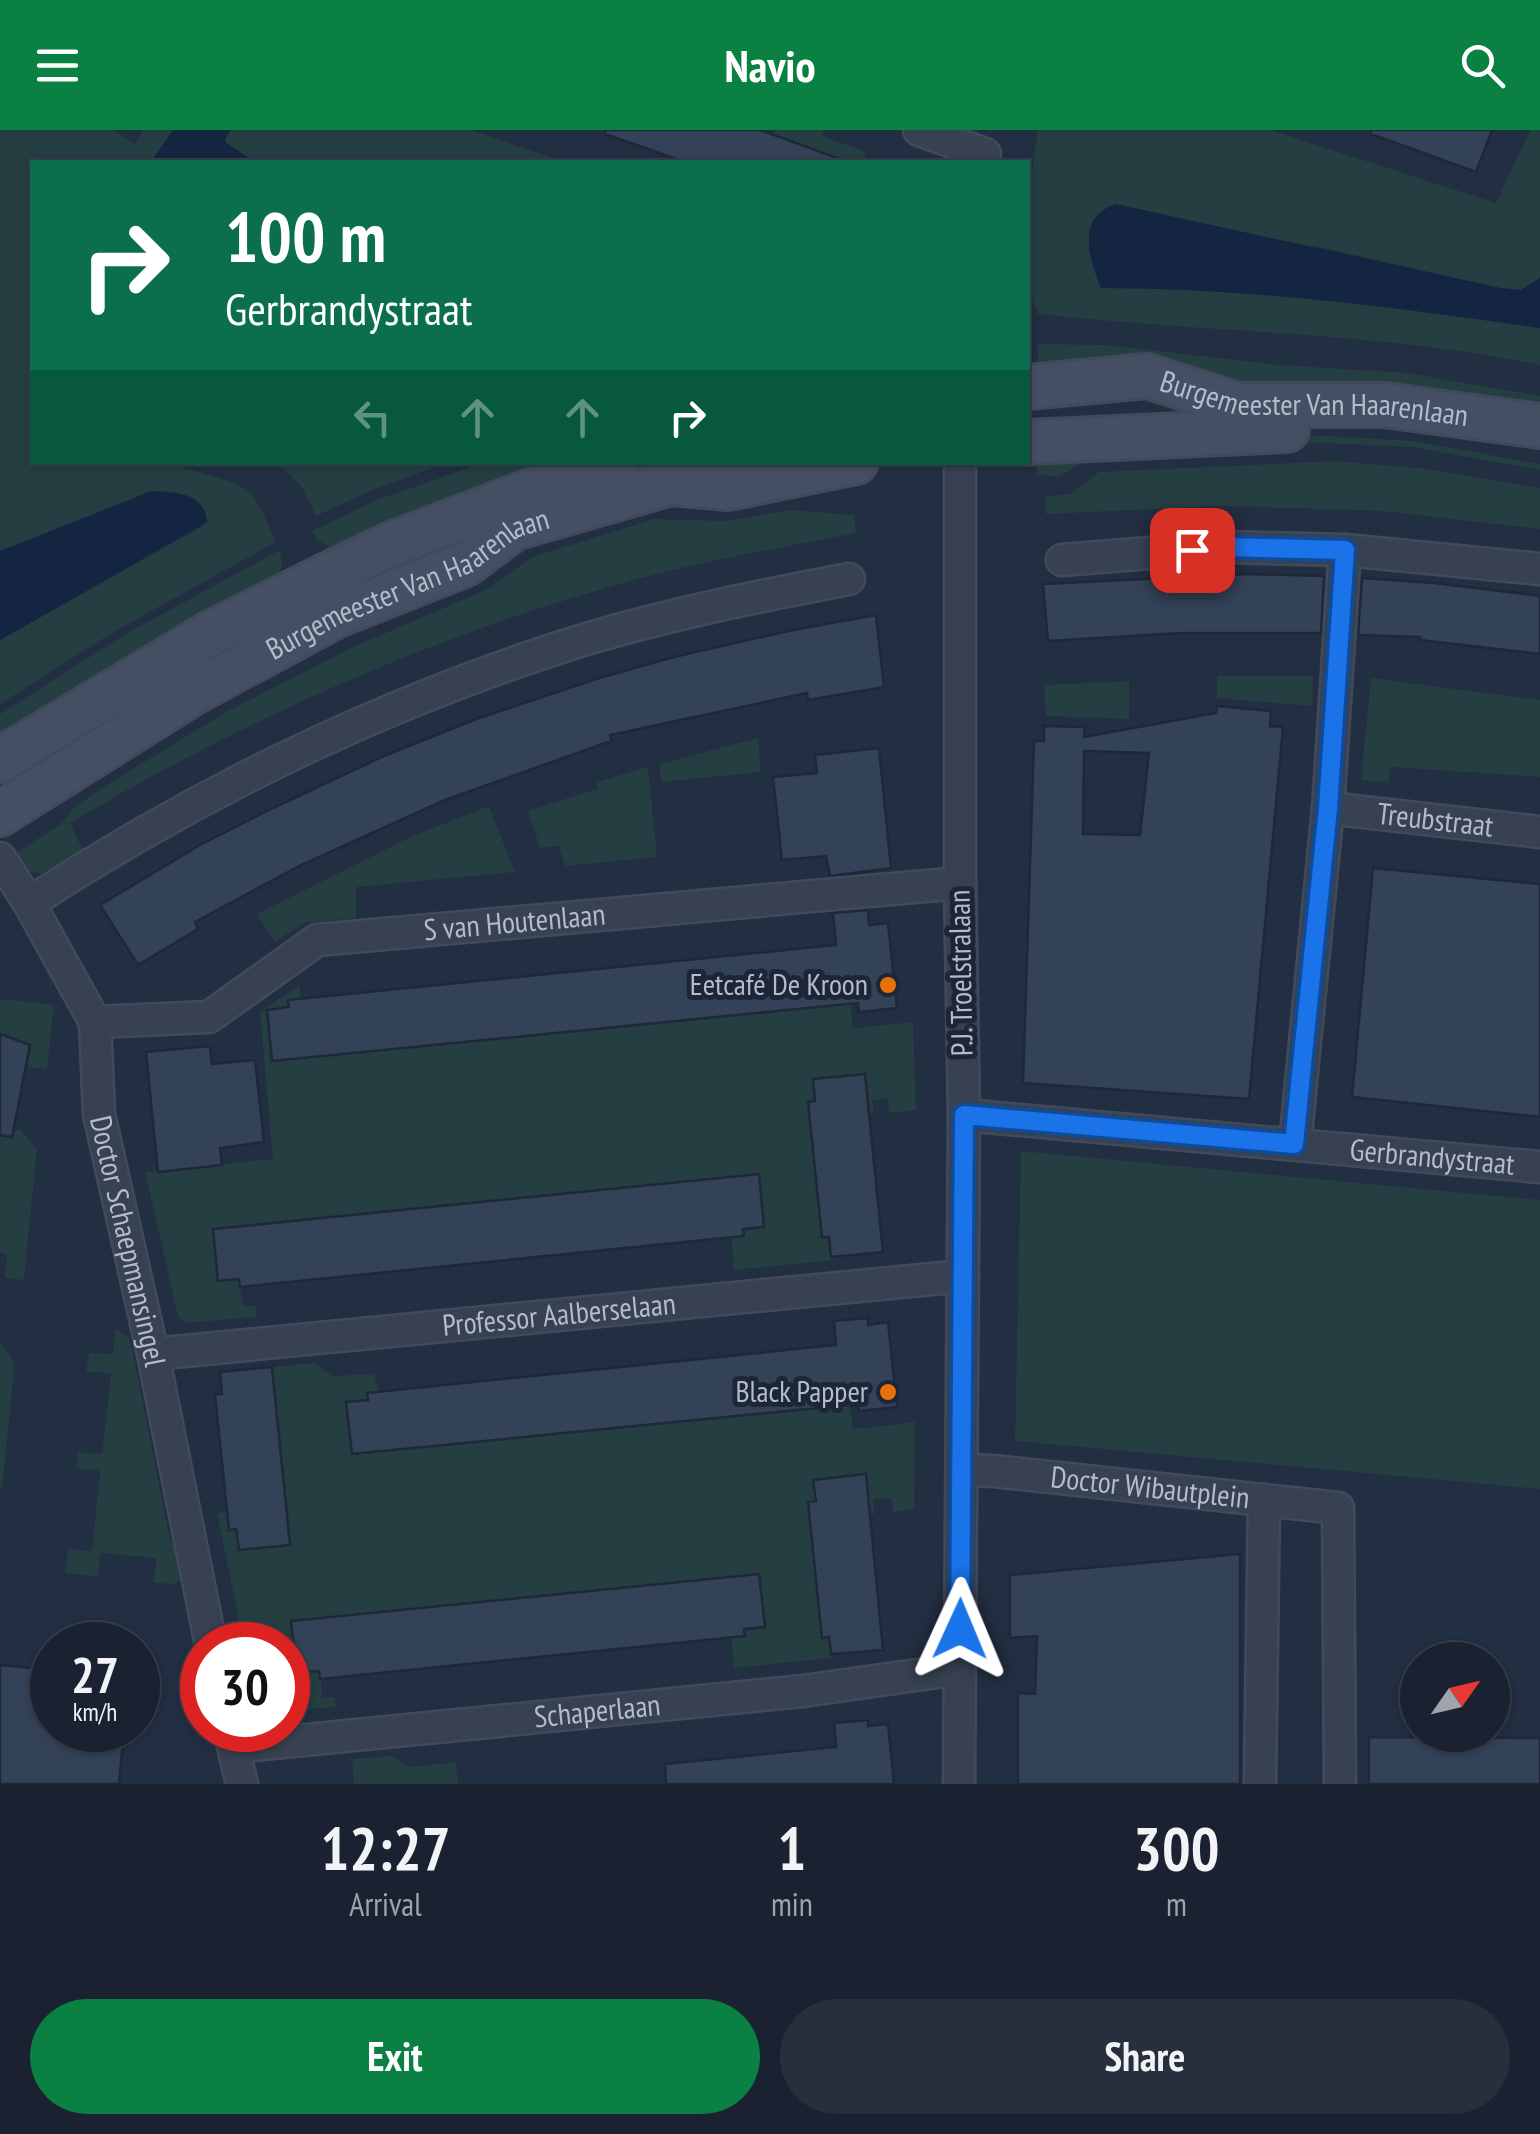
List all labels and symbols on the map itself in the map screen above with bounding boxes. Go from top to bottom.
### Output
street label: Burgemeester Van Haarenlaan [1156,360,1471,434]
street label: Burgemeester Van Haarenlaan [259,498,553,667]
pin [1150,508,1235,593]
street label: Treubstraat [1375,793,1496,845]
street label: P.J. Troelstralaan [939,889,980,1057]
street label: S van Houtenlaan [422,894,607,948]
place label: Eetcafé De Kroon [690,964,868,1003]
marker: Eetcafé De Kroon [877,974,899,996]
street label: Doctor Schaepmansingel [82,1112,176,1370]
street label: Gerbrandystraat [1348,1129,1517,1183]
street label: Professor Aalberselaan [441,1283,677,1344]
place label: Black Papper [735,1371,869,1410]
marker: Black Papper [877,1381,899,1403]
street label: Doctor Wibautplein [1049,1456,1252,1516]
position arrow [908,1577,1012,1681]
speed limit sign: 30 [180,1622,310,1752]
north arrow [1400,1642,1510,1752]
street label: Schaperlaan [532,1684,662,1735]

